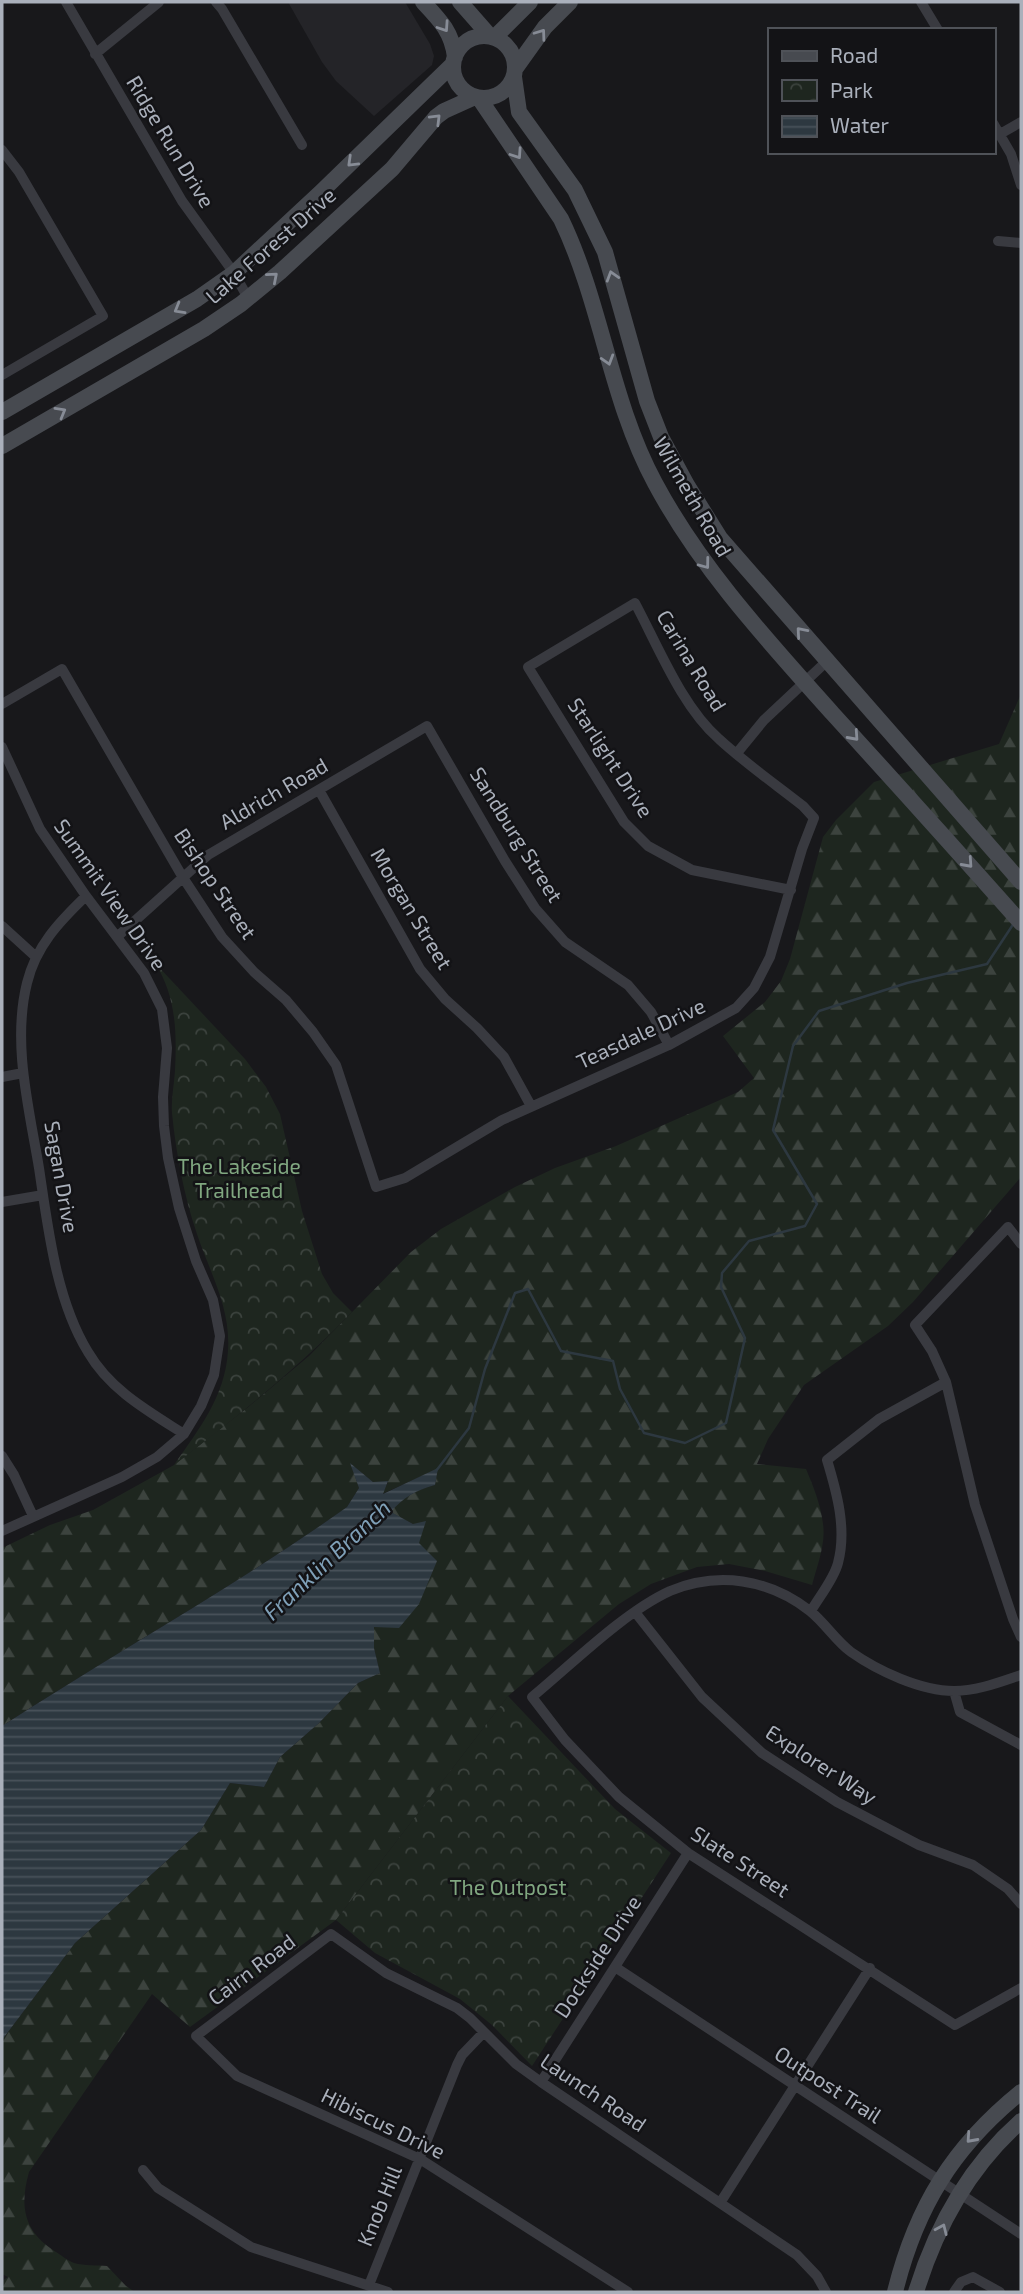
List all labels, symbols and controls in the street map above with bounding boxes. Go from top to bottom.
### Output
one-way arrow [436,19,448,32]
legend [768,28,995,154]
one-way arrow [533,29,545,42]
text: Road [830,42,878,67]
street label: Ridge Run Drive [122,71,220,212]
text: Park [830,77,873,102]
text: Water [830,112,889,137]
one-way arrow [428,114,441,127]
one-way arrow [509,146,521,159]
one-way arrow [347,154,360,167]
street label: Lake Forest Drive [200,182,340,308]
one-way arrow [606,270,621,282]
one-way arrow [265,273,278,285]
one-way arrow [174,301,187,314]
one-way arrow [599,354,614,366]
one-way arrow [53,407,66,420]
street label: Wilmeth Road [649,432,738,561]
one-way arrow [697,557,710,569]
street label: Carina Road [652,605,732,715]
one-way arrow [797,628,809,641]
street label: Starlight Drive [563,693,659,822]
one-way arrow [846,728,858,741]
street label: Aldrich Road [215,752,332,834]
street label: Sandburg Street [466,762,569,906]
street label: Summit View Drive [50,814,173,974]
street label: Bishop Street [170,823,262,943]
street label: Morgan Street [366,843,458,973]
one-way arrow [960,855,972,868]
street label: Teasdale Drive [572,992,709,1073]
street label: Sagan Drive [40,1119,85,1235]
park label: The Lakeside Trailhead [177,1153,301,1202]
water label: Franklin Branch [257,1493,396,1626]
street label: Explorer Way [762,1719,882,1809]
street label: Slate Street [687,1820,795,1902]
park label: The Outpost [449,1874,567,1899]
street label: Dockside Drive [548,1890,646,2022]
street label: Cairn Road [203,1928,300,2010]
street label: Outpost Trail [771,2040,888,2128]
street label: Launch Road [536,2047,651,2136]
street label: Hibiscus Drive [318,2082,450,2163]
one-way arrow [967,2130,979,2143]
street label: Knob Hill [351,2161,406,2249]
one-way arrow [934,2224,948,2236]

